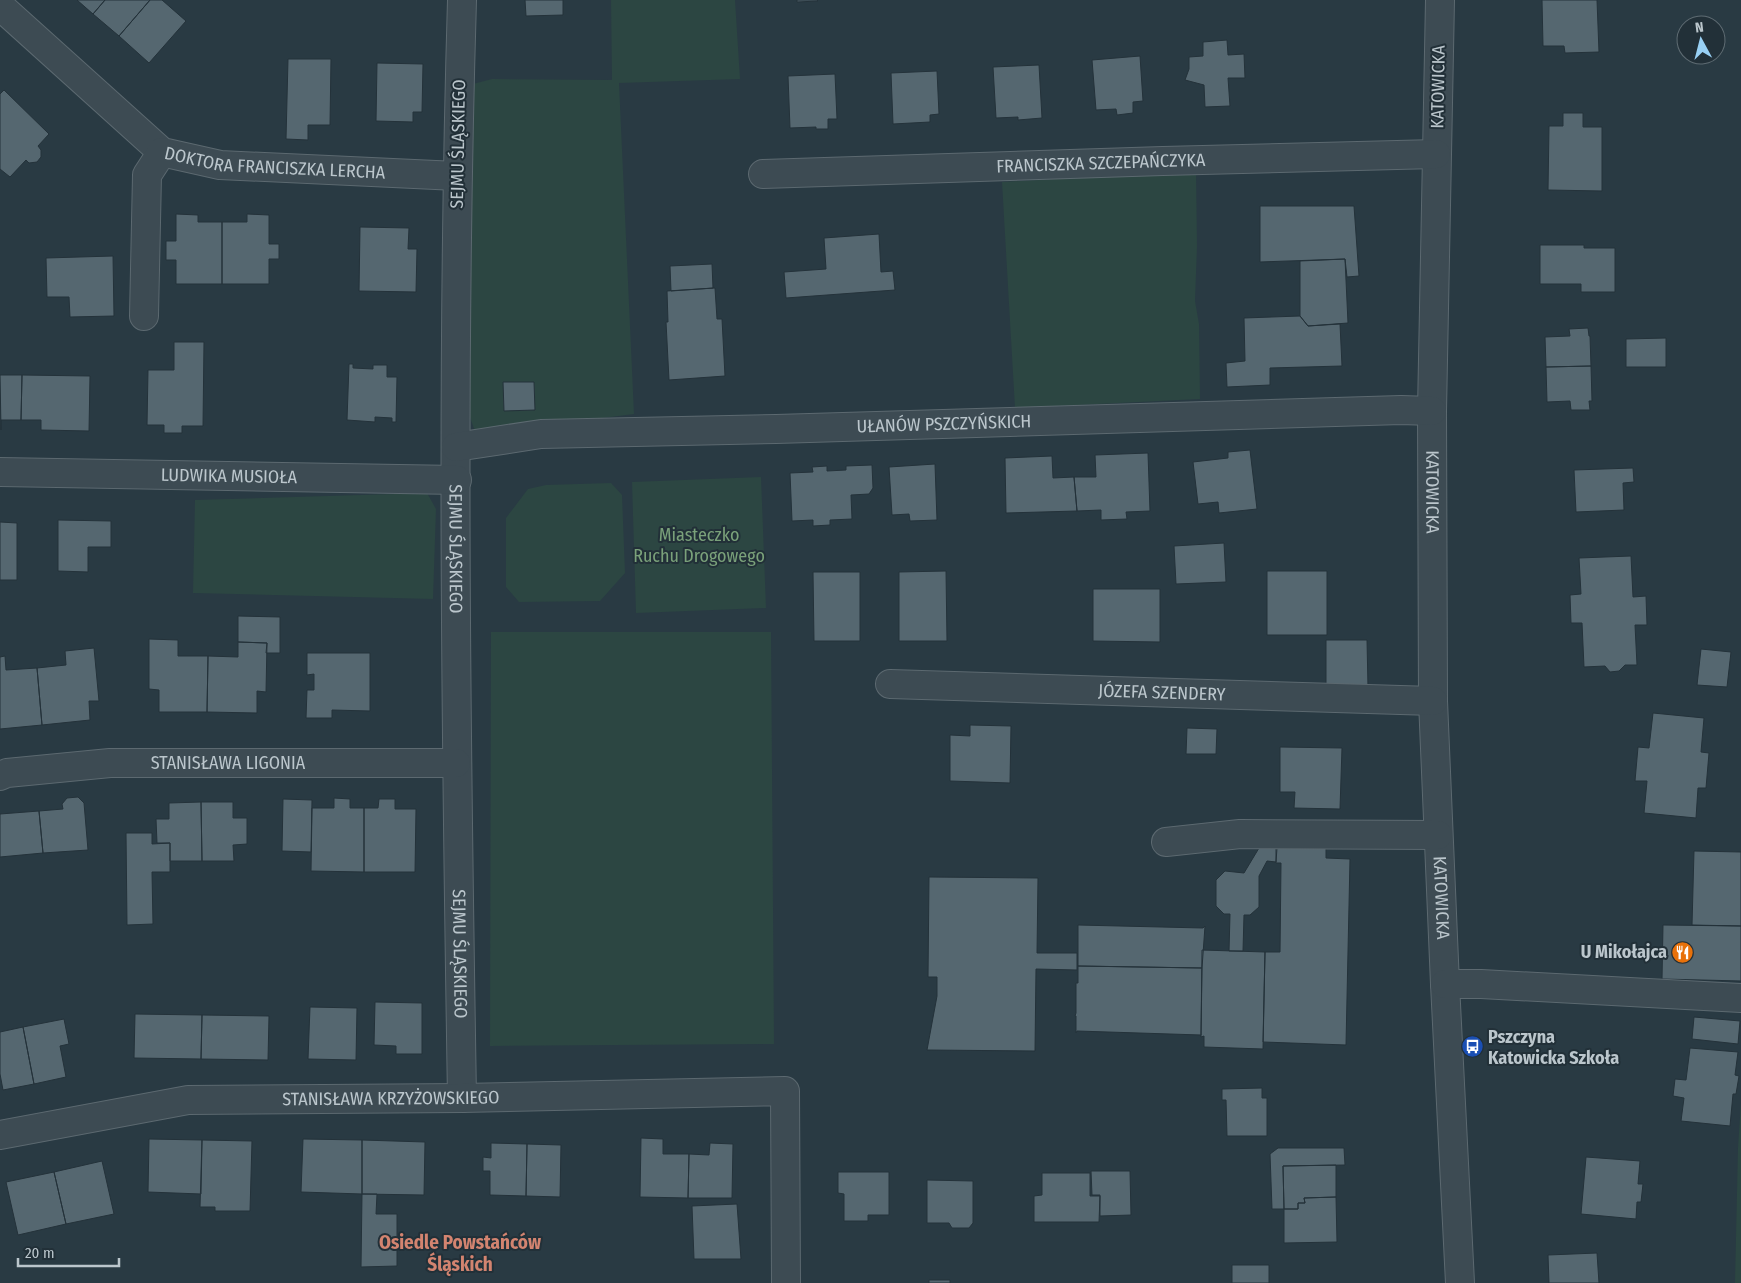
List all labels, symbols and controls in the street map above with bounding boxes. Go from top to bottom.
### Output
north arrow [1676,15,1726,65]
text: N [1694,19,1705,37]
street label: KATOWICKA [1426,45,1450,129]
street label: SEJMU ŚLĄSKIEGO [446,79,470,209]
street label: DOKTORA FRANCISZKA LERCHA [162,142,386,184]
street label: FRANCISZKA SZCZEPAŃCZYKA [996,149,1206,177]
street label: UŁANÓW PSZCZYŃSKICH [856,410,1032,438]
street label: KATOWICKA [1421,450,1443,534]
street label: LUDWIKA MUSIOŁA [161,464,298,488]
street label: SEJMU ŚLĄSKIEGO [444,484,467,614]
park label: Miasteczko Ruchu Drogowego [633,524,765,567]
street label: JÓZEFA SZENDERY [1098,680,1226,705]
street label: STANISŁAWA LIGONIA [151,752,306,774]
street label: KATOWICKA [1429,856,1454,940]
street label: SEJMU ŚLĄSKIEGO [448,889,472,1019]
restaurant icon: U Mikołajca [1671,940,1695,964]
place label: U Mikołajca [1581,941,1667,963]
place label: Pszczyna Katowicka Szkoła [1488,1026,1619,1069]
bus stop icon: Pszczyna Katowicka Szkoła [1460,1035,1484,1059]
street label: STANISŁAWA KRZYŻOWSKIEGO [282,1086,500,1110]
district label: Osiedle Powstańców Śląskich [379,1231,541,1276]
scale bar [18,1236,119,1268]
text: 20 m [25,1244,55,1262]

